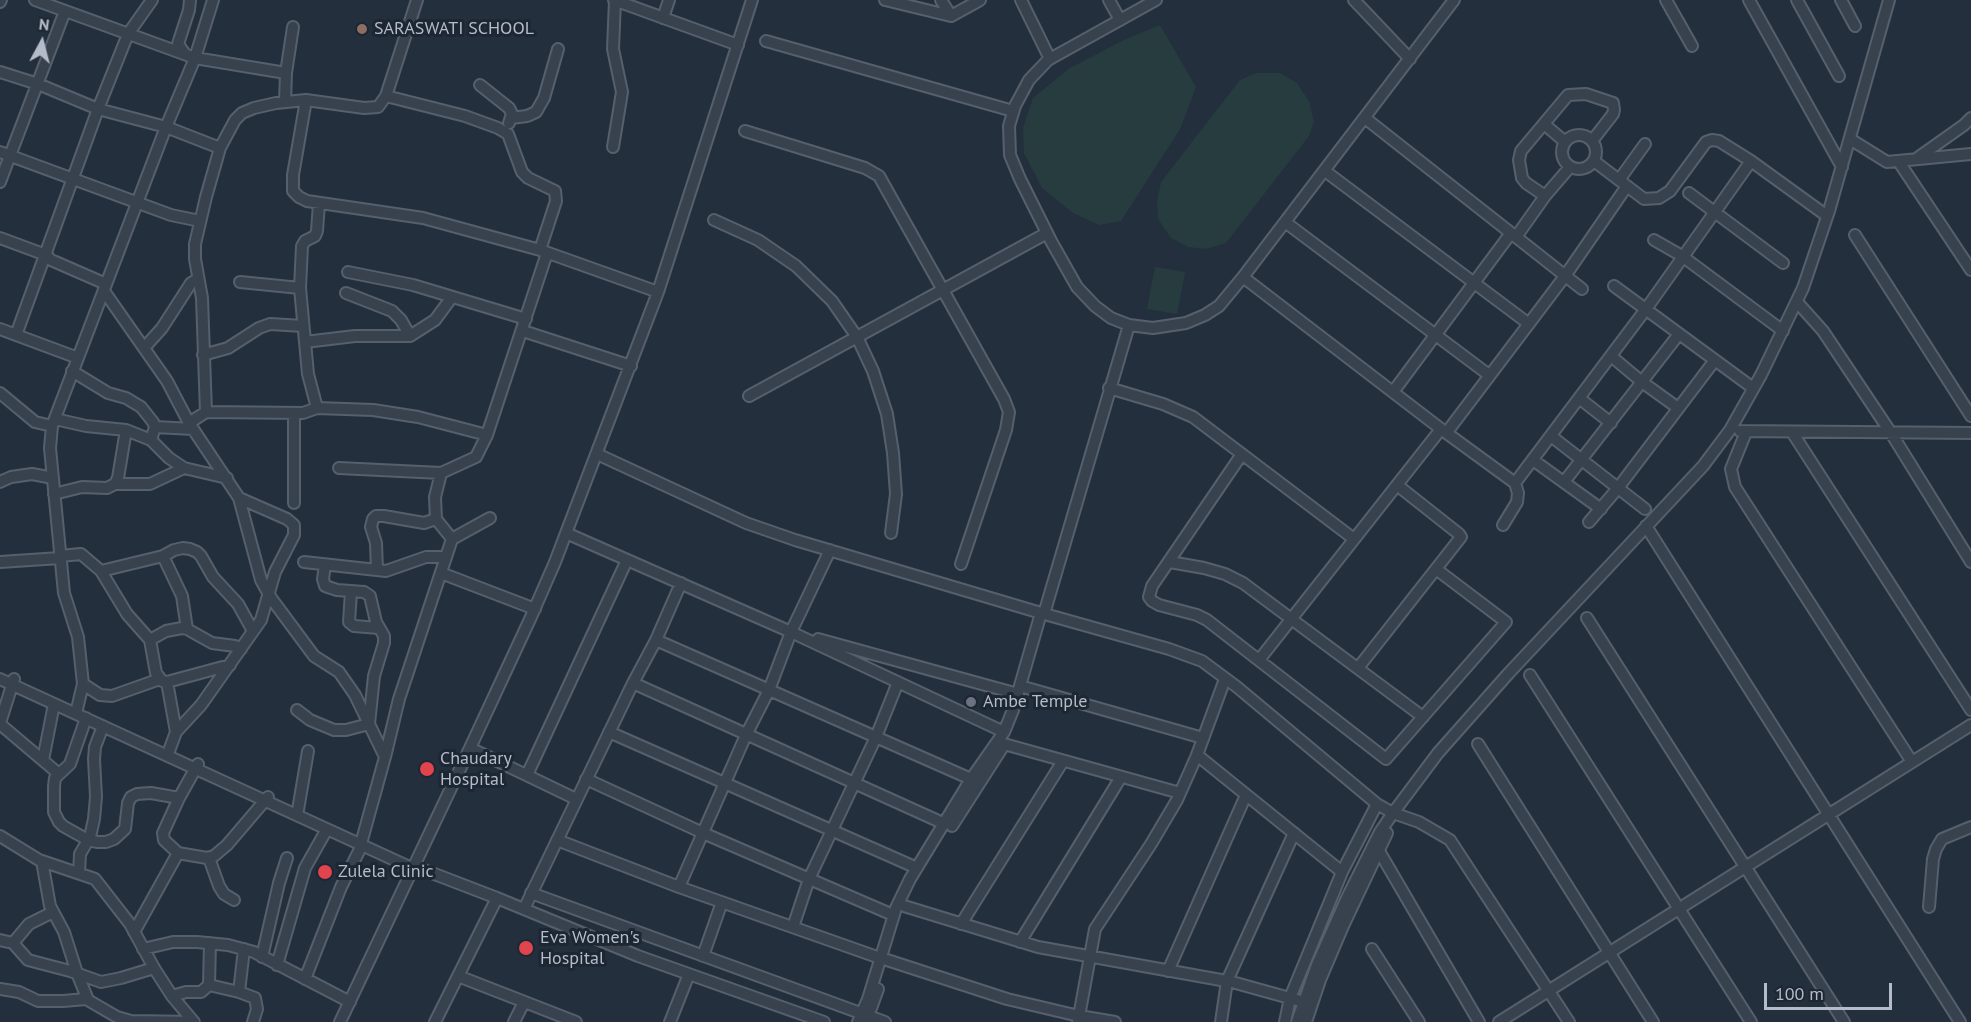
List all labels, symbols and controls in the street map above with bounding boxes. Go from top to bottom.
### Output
north arrow [12,12,72,72]
text: N [38,14,51,35]
place label: SARASWATI SCHOOL [374,18,534,40]
marker: SARASWATI SCHOOL [355,22,369,36]
place label: Ambe Temple [983,691,1087,713]
marker: Ambe Temple [964,695,978,709]
place label: Chaudary Hospital [440,748,512,790]
marker: Chaudary Hospital [418,760,436,778]
place label: Zulela Clinic [338,861,434,883]
marker: Zulela Clinic [316,863,334,881]
place label: Eva Women's Hospital [540,927,640,970]
marker: Eva Women's Hospital [517,939,535,957]
scale bar [1767,971,1894,1009]
text: 100 m [1775,982,1824,1005]

